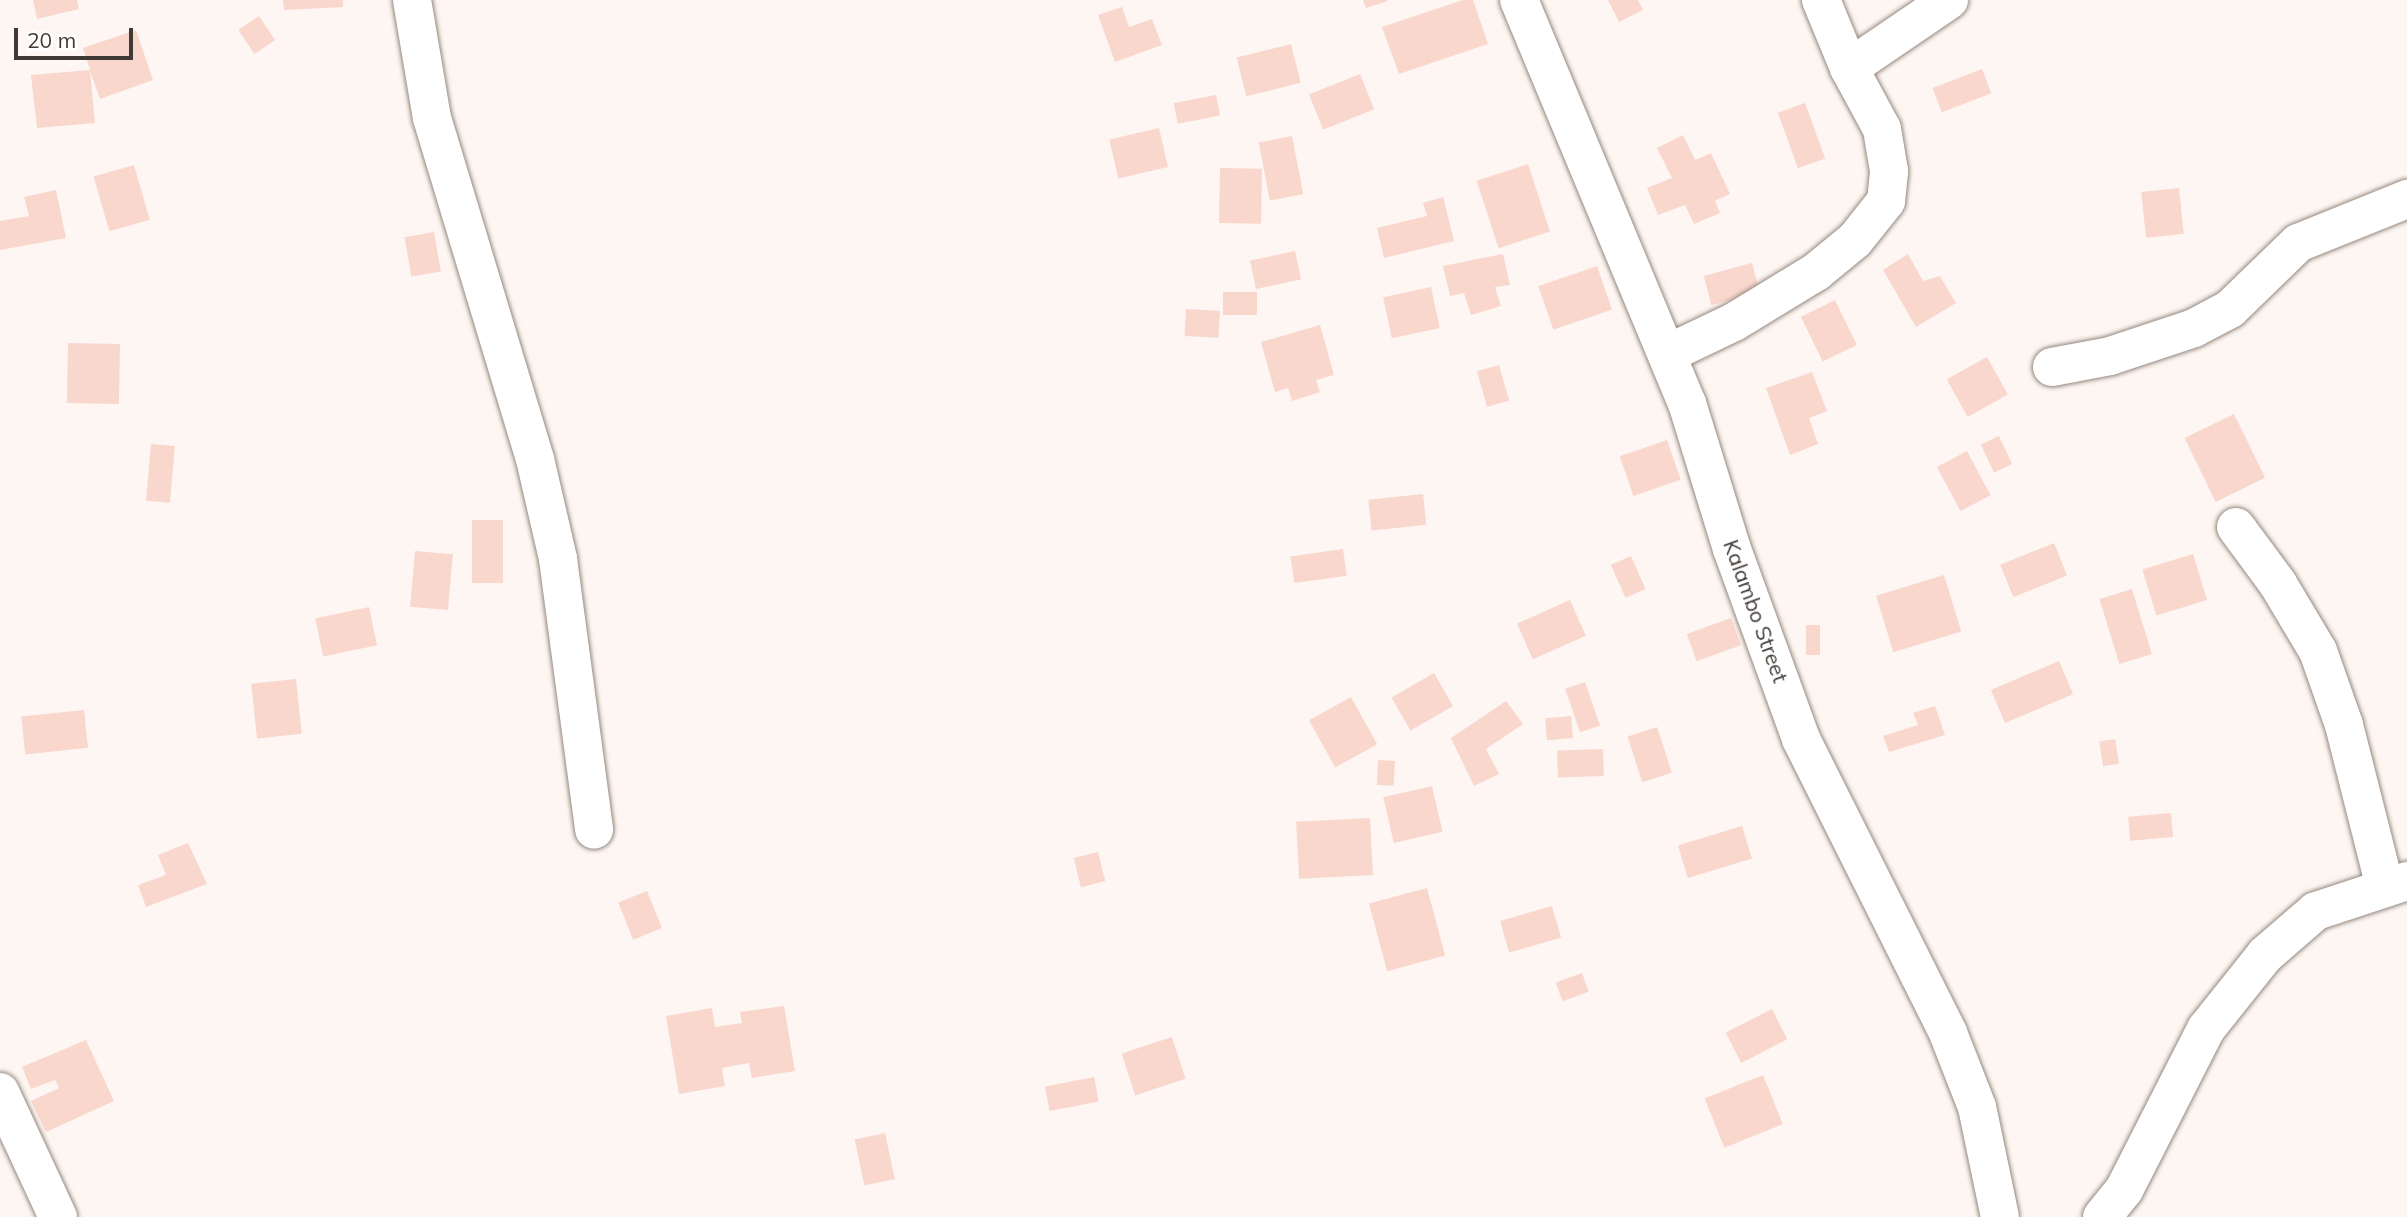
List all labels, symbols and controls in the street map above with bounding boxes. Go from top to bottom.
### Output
scale bar [18,14,136,58]
text: 20 m [27,27,76,53]
street label: Kalambo Street [1718,536,1794,686]

